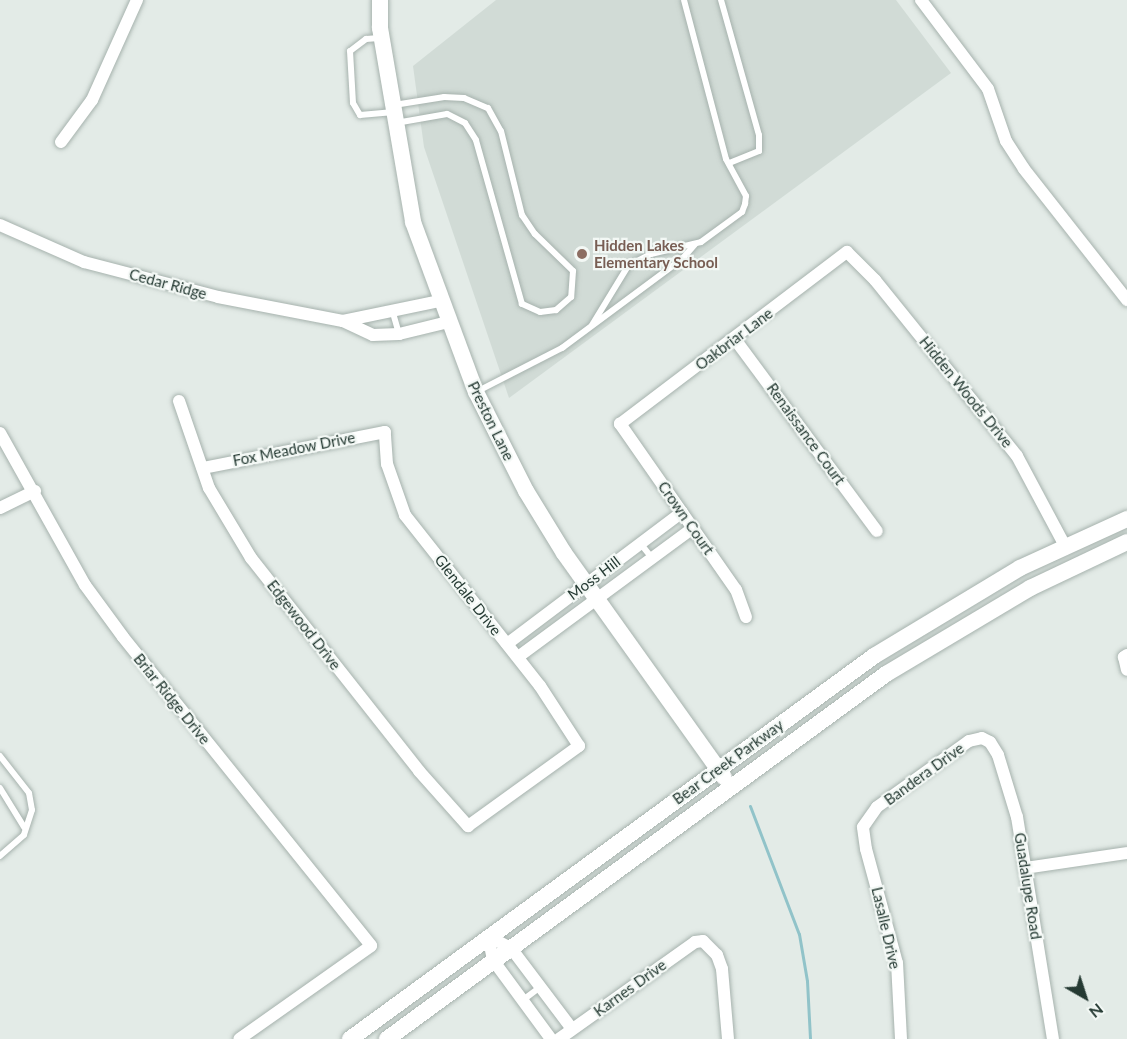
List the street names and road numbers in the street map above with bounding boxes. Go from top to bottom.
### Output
street label: Cedar Ridge [127,265,209,303]
street label: Oakbriar Lane [692,304,776,374]
street label: Hidden Woods Drive [916,333,1016,451]
street label: Preston Lane [464,378,518,464]
street label: Renaissance Court [763,380,849,488]
street label: Fox Meadow Drive [231,428,357,470]
street label: Crown Court [654,478,718,558]
street label: Glendale Drive [431,551,505,639]
street label: Moss Hill [564,552,624,604]
street label: Edgewood Drive [263,577,345,673]
street label: Briar Ridge Drive [130,650,214,748]
street label: Bear Creek Parkway [669,716,787,808]
street label: Bandera Drive [881,739,967,809]
street label: Guadalupe Road [1011,831,1045,941]
street label: Lasalle Drive [868,885,904,971]
street label: Karnes Drive [590,956,670,1020]

